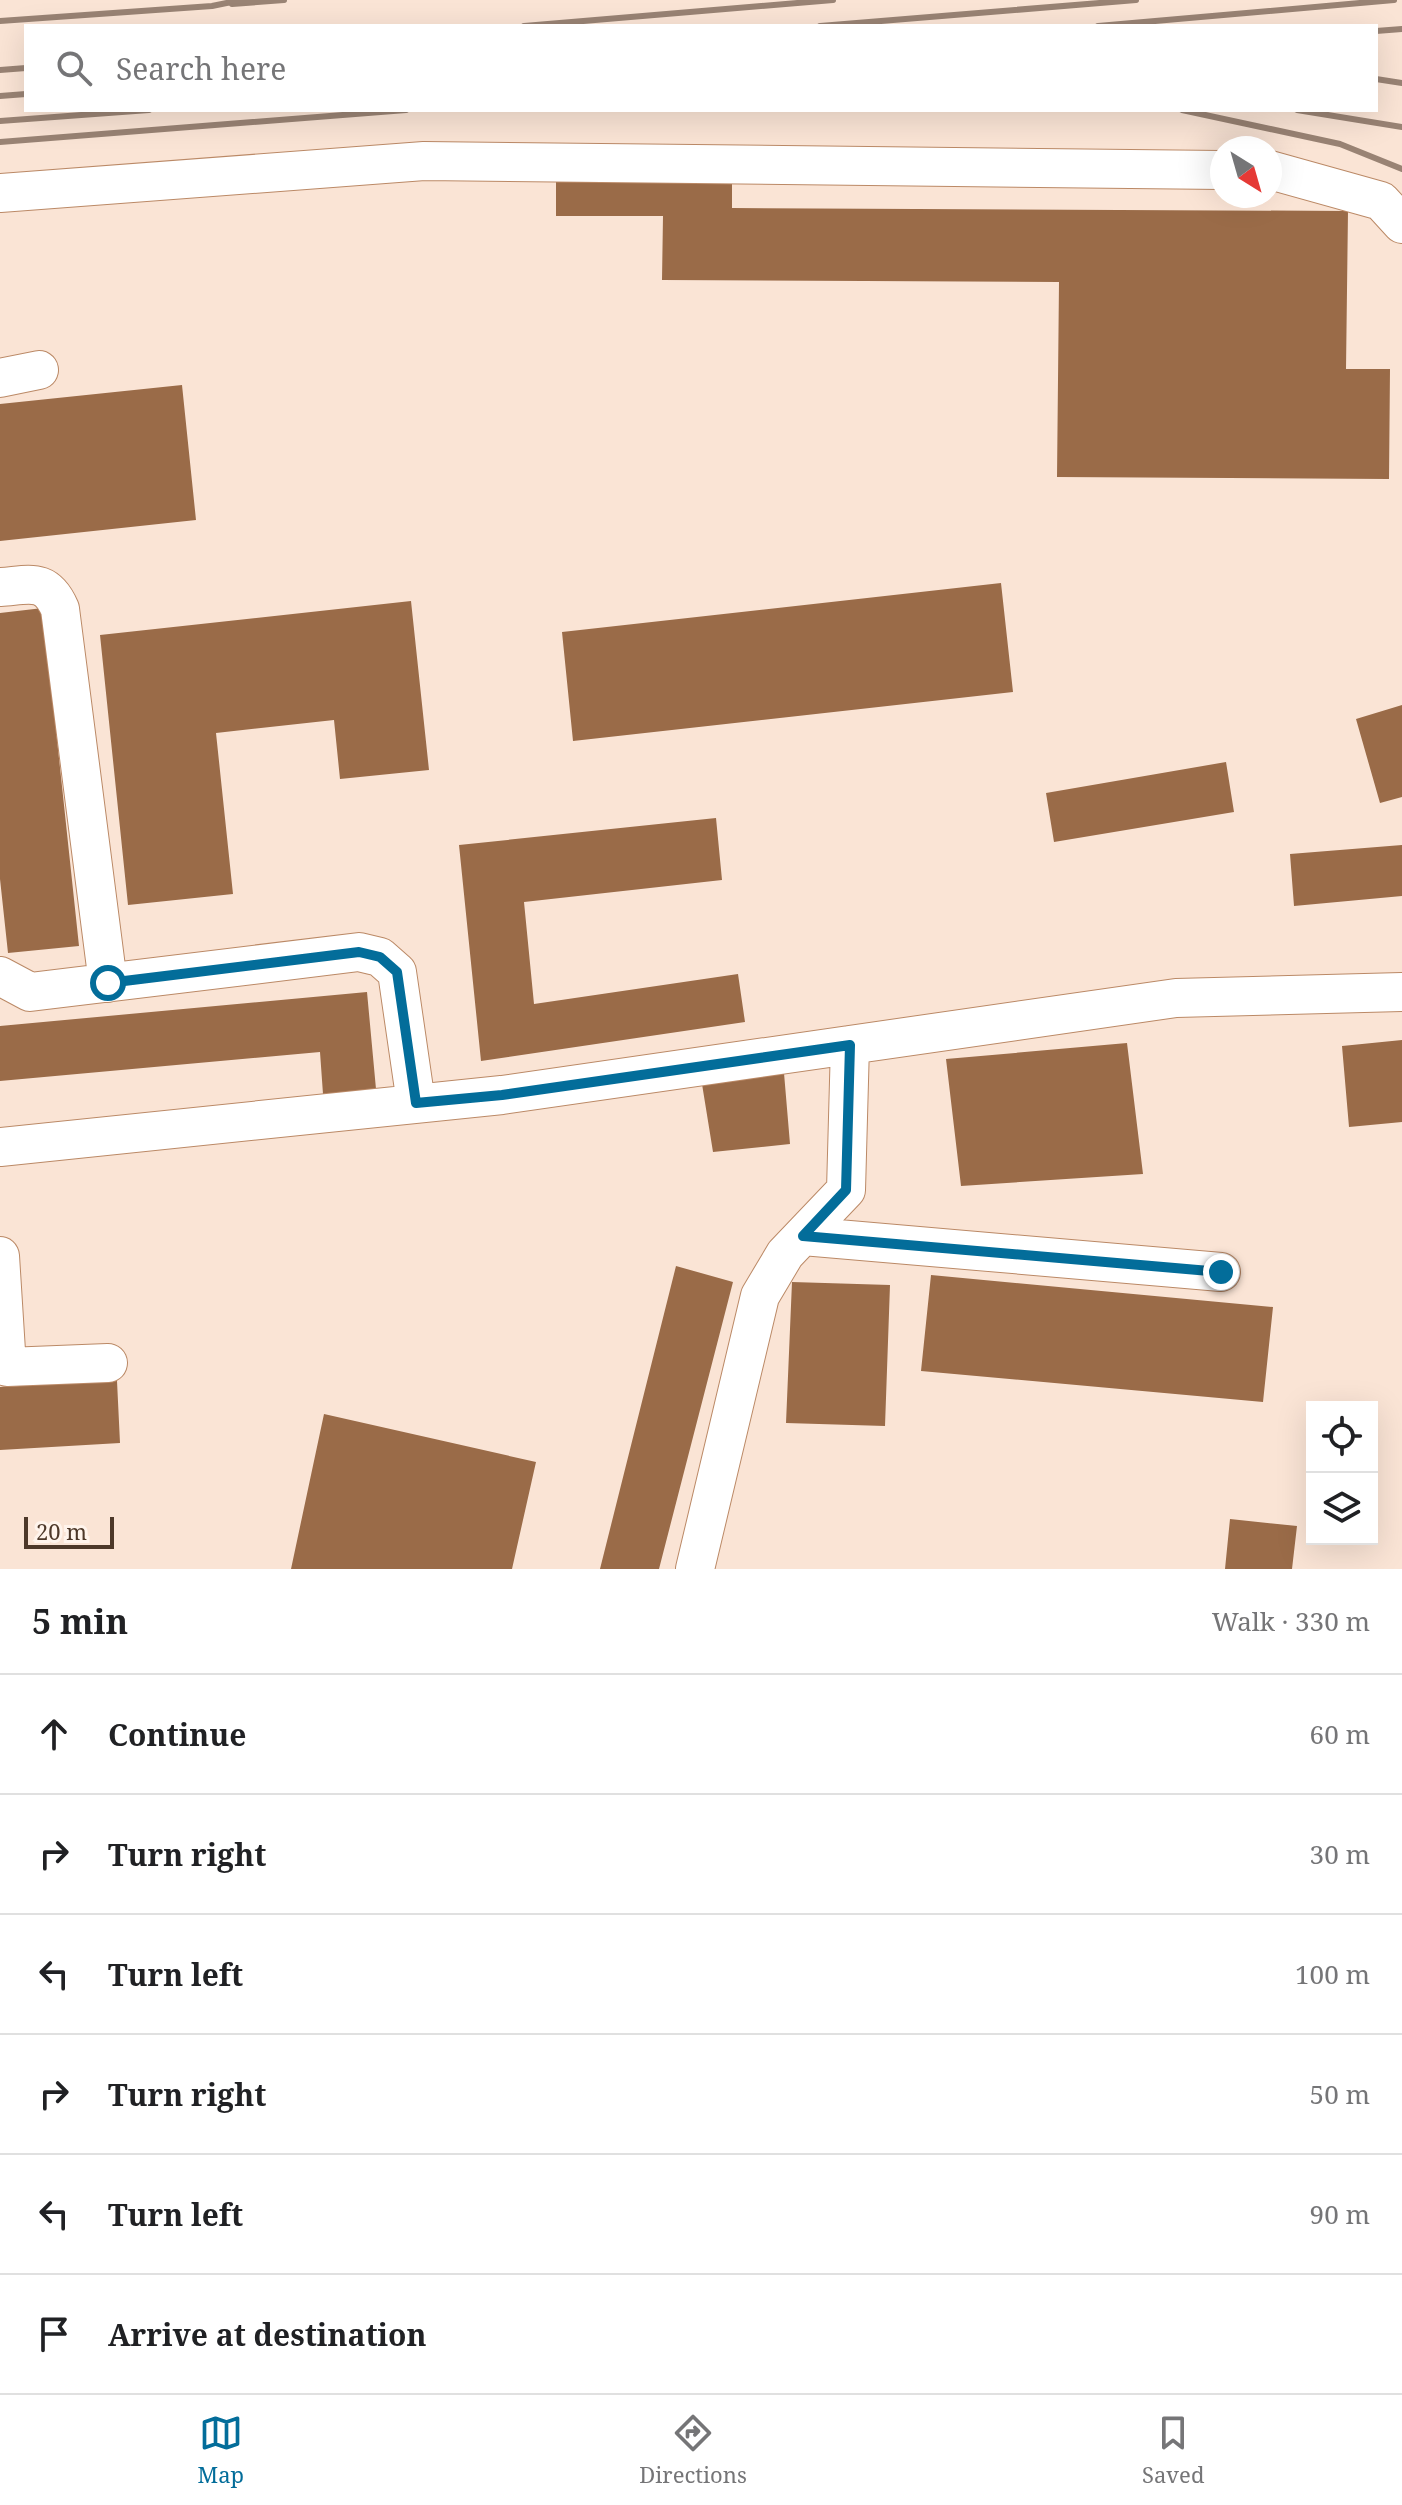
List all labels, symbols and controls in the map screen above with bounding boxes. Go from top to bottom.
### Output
search box [24,24,1378,112]
icon: search [52,46,96,90]
text: Search here [116,48,286,89]
north arrow [1210,136,1282,208]
route start [90,965,126,1001]
route end [1203,1254,1239,1290]
map controls [1306,1401,1378,1545]
button: locate [1306,1401,1378,1473]
button: layers [1306,1473,1378,1545]
scale bar [24,1513,114,1549]
text: 20 m [36,1516,87,1546]
text: 5 min [32,1598,128,1644]
text: Walk · 330 m [1212,1603,1370,1639]
icon: ahead [32,1712,76,1756]
text: Continue [108,1714,246,1755]
text: 60 m [1310,1716,1370,1752]
icon: right [32,1832,76,1876]
text: Turn right [108,1834,266,1875]
text: 30 m [1310,1836,1370,1872]
icon: left [32,1952,76,1996]
text: Turn left [108,1954,243,1995]
text: 100 m [1295,1956,1370,1992]
icon: right [32,2072,76,2116]
text: Turn right [108,2074,266,2115]
text: 50 m [1310,2076,1370,2112]
icon: left [32,2192,76,2236]
text: Turn left [108,2194,243,2235]
text: 90 m [1310,2196,1370,2232]
icon: arrive [32,2312,76,2356]
text: Arrive at destination [108,2314,427,2355]
tab: Map [198,2411,244,2489]
tab: Directions [639,2411,747,2489]
tab: Saved [1142,2411,1204,2489]

